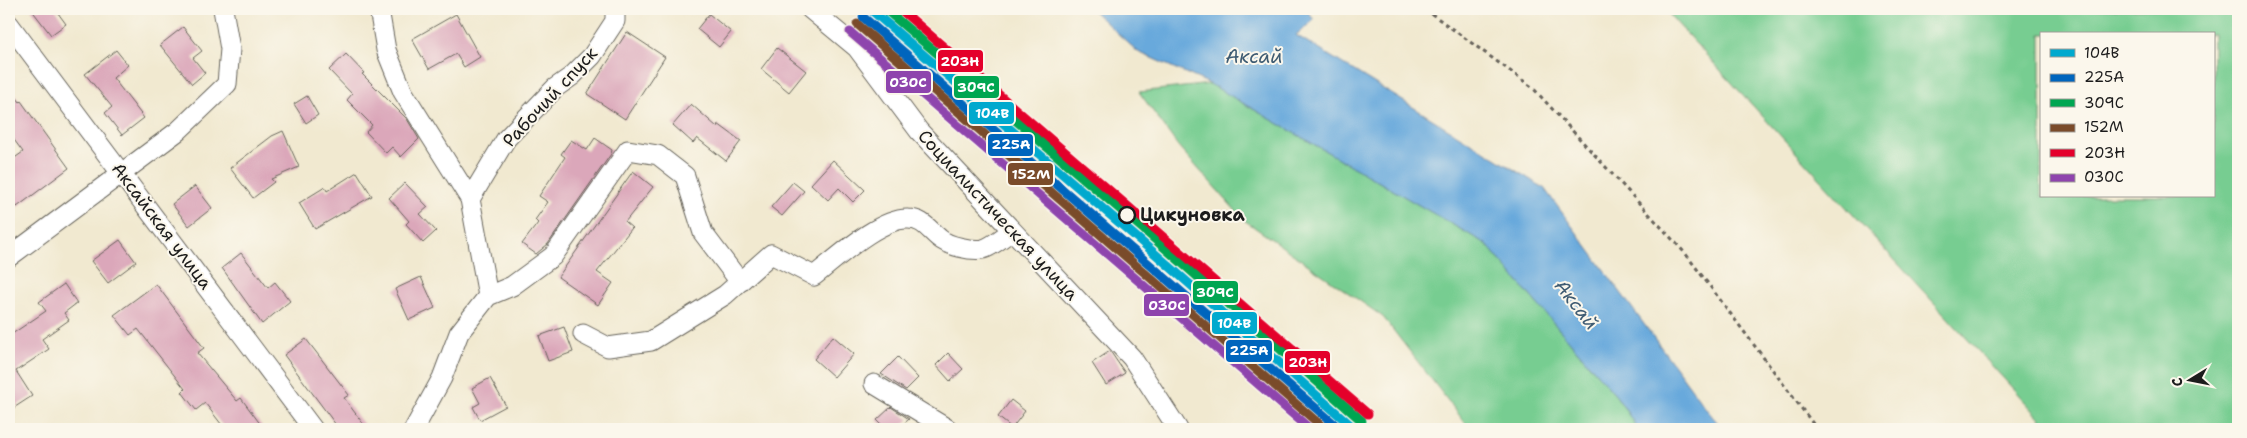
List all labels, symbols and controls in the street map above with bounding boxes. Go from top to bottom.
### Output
legend [2040,32,2214,198]
street label: Рабочий спуск [497,41,603,152]
text: 104В [2084,43,2119,63]
water label: Аксай [1225,44,1283,69]
line badge: 203Н [937,49,984,73]
text: 203Н [941,52,979,70]
text: 225А [2084,67,2124,87]
line badge: 030C [885,70,932,94]
text: 030C [889,73,927,91]
line badge: 309С [953,75,1000,99]
text: 309С [957,78,995,96]
text: 309С [2084,93,2124,113]
line badge: 104В [968,101,1015,125]
text: 104В [975,104,1009,122]
text: 152М [2084,117,2124,137]
street label: Социалистическая улица [913,125,1083,305]
line badge: 225А [987,133,1034,157]
text: 225А [992,135,1031,153]
text: 203Н [2084,143,2125,163]
street label: Аксайская улица [106,158,218,294]
line badge: 152М [1007,162,1054,186]
text: 152М [1012,165,1050,183]
text: 030C [2084,167,2124,187]
place label: Цикуновка [1140,203,1246,227]
marker: Цикуновка [1118,206,1136,224]
water label: Аксай [1549,274,1604,335]
line badge: 309С [1192,280,1239,304]
text: 309С [1196,283,1234,301]
line badge: 030C [1143,293,1190,317]
text: 030C [1148,296,1186,314]
line badge: 104В [1211,311,1258,335]
text: 104В [1217,314,1251,332]
line badge: 225А [1225,339,1273,363]
text: 225А [1230,341,1269,359]
line badge: 203Н [1284,350,1331,374]
text: 203Н [1289,353,1327,371]
north arrow [2164,356,2214,406]
text: С [2168,376,2187,388]

